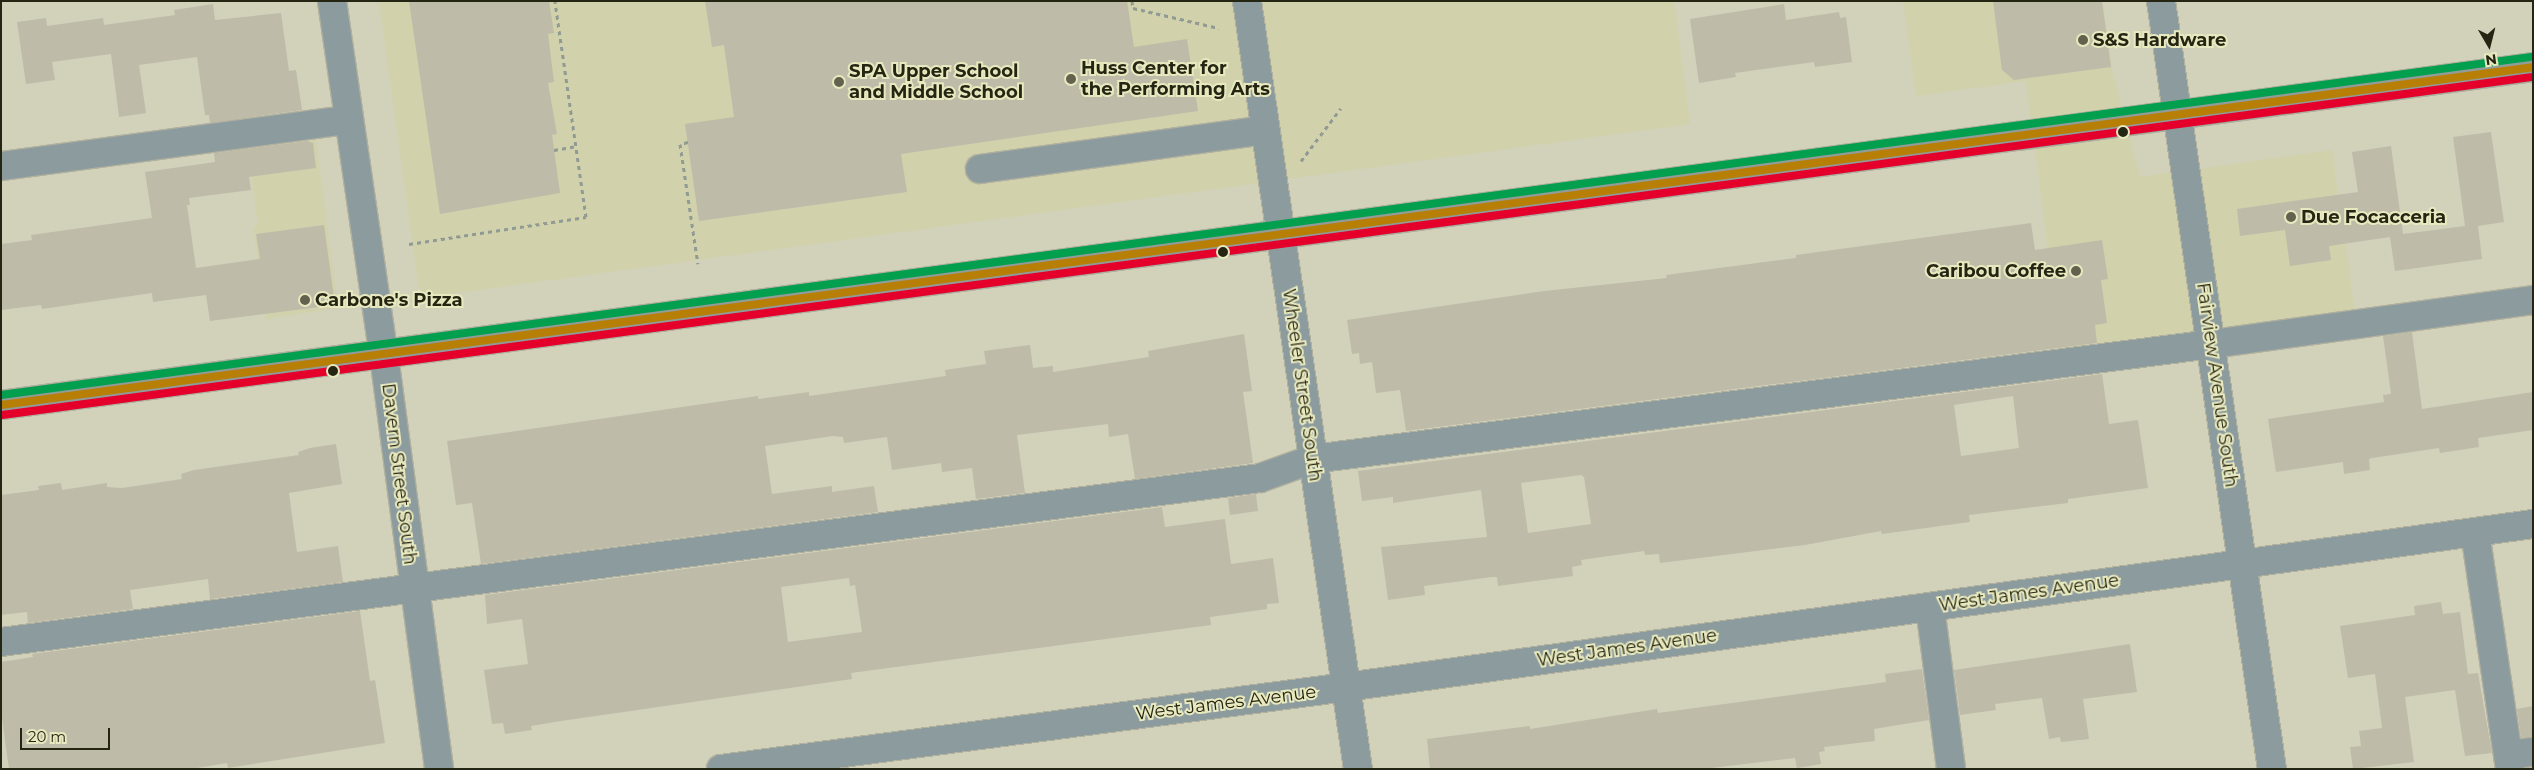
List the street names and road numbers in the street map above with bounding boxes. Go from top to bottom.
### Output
street label: Fairview Avenue South [2192,281,2242,489]
street label: Wheeler Street South [1278,287,1326,483]
street label: Davern Street South [377,382,421,566]
street label: West James Avenue [1938,570,2120,616]
street label: West James Avenue [1536,625,1718,671]
street label: West James Avenue [1134,681,1318,725]

